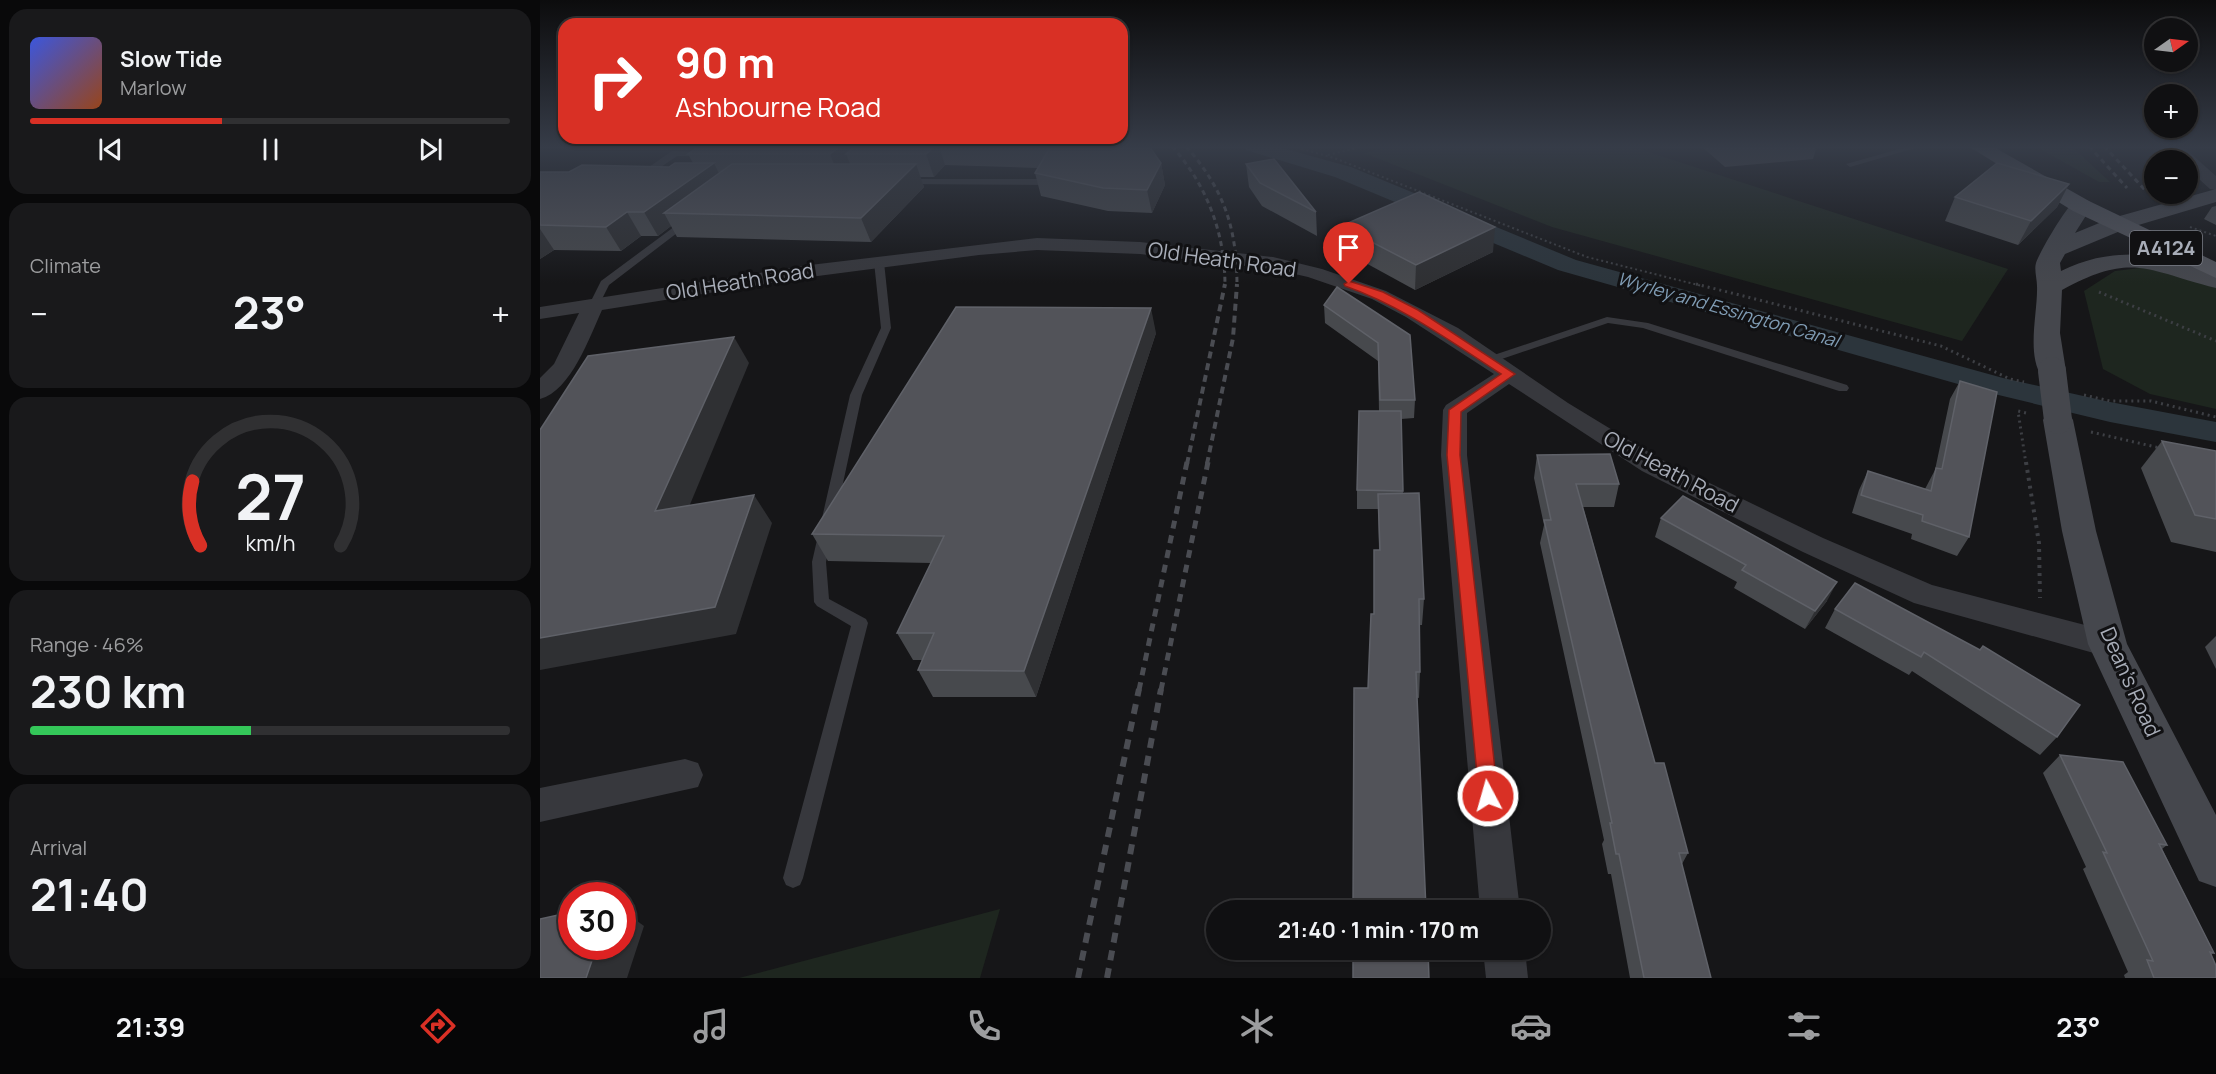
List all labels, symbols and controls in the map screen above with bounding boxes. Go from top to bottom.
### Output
north arrow [2144,18,2198,72]
map controls [2144,18,2198,204]
text: 90 m [675,33,775,91]
icon: right [576,42,654,120]
text: Slow Tide [120,44,222,74]
text: Marlow [120,74,187,101]
button: + [2144,84,2198,138]
text: Ashbourne Road [675,88,881,125]
icon: previous [94,133,127,166]
icon: pause [254,133,287,166]
icon: next [414,133,447,166]
button: − [2144,150,2198,204]
pin [1323,222,1374,284]
icon: arrive [1332,231,1365,264]
road number: A4124 [2130,231,2202,265]
street label: Old Heath Road [1146,235,1298,283]
text: Climate [30,252,101,279]
street label: Old Heath Road [664,255,816,307]
water label: Wyrley and Essington Canal [1615,266,1845,353]
text: 23° [233,281,306,343]
text: − [30,291,48,336]
text: + [491,291,510,336]
street label: Old Heath Road [1599,424,1744,519]
text: 27 [235,453,305,539]
text: km/h [245,528,295,557]
street label: Dean's Road [2094,622,2168,741]
text: Range · 46% [30,631,144,658]
text: 230 km [30,660,186,722]
position arrow [1456,764,1520,828]
text: Arrival [30,834,87,861]
text: 21:40 [30,863,149,925]
speed limit sign: 30 [558,882,636,960]
text: 21:40 · 1 min · 170 m [1278,915,1479,945]
icon: directions [417,1005,459,1047]
icon: music [690,1005,732,1047]
icon: phone [963,1005,1005,1047]
icon: climate [1236,1005,1278,1047]
icon: car [1510,1005,1552,1047]
icon: filters [1783,1005,1825,1047]
text: 21:39 [116,1008,185,1045]
text: 23° [2056,1008,2100,1045]

